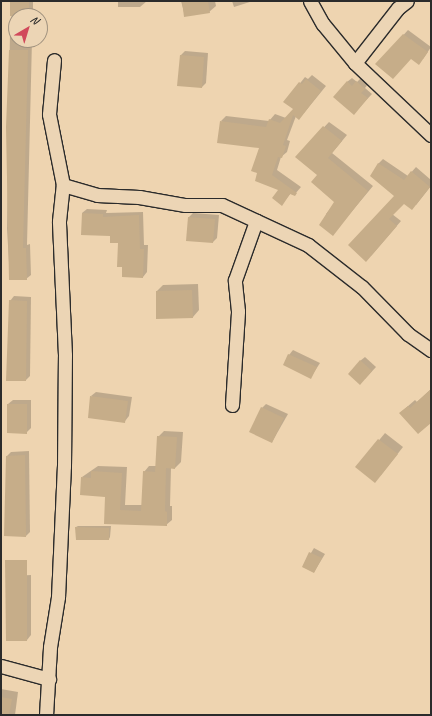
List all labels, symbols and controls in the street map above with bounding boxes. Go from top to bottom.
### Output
north arrow [8,8,48,48]
text: N [28,12,42,27]

